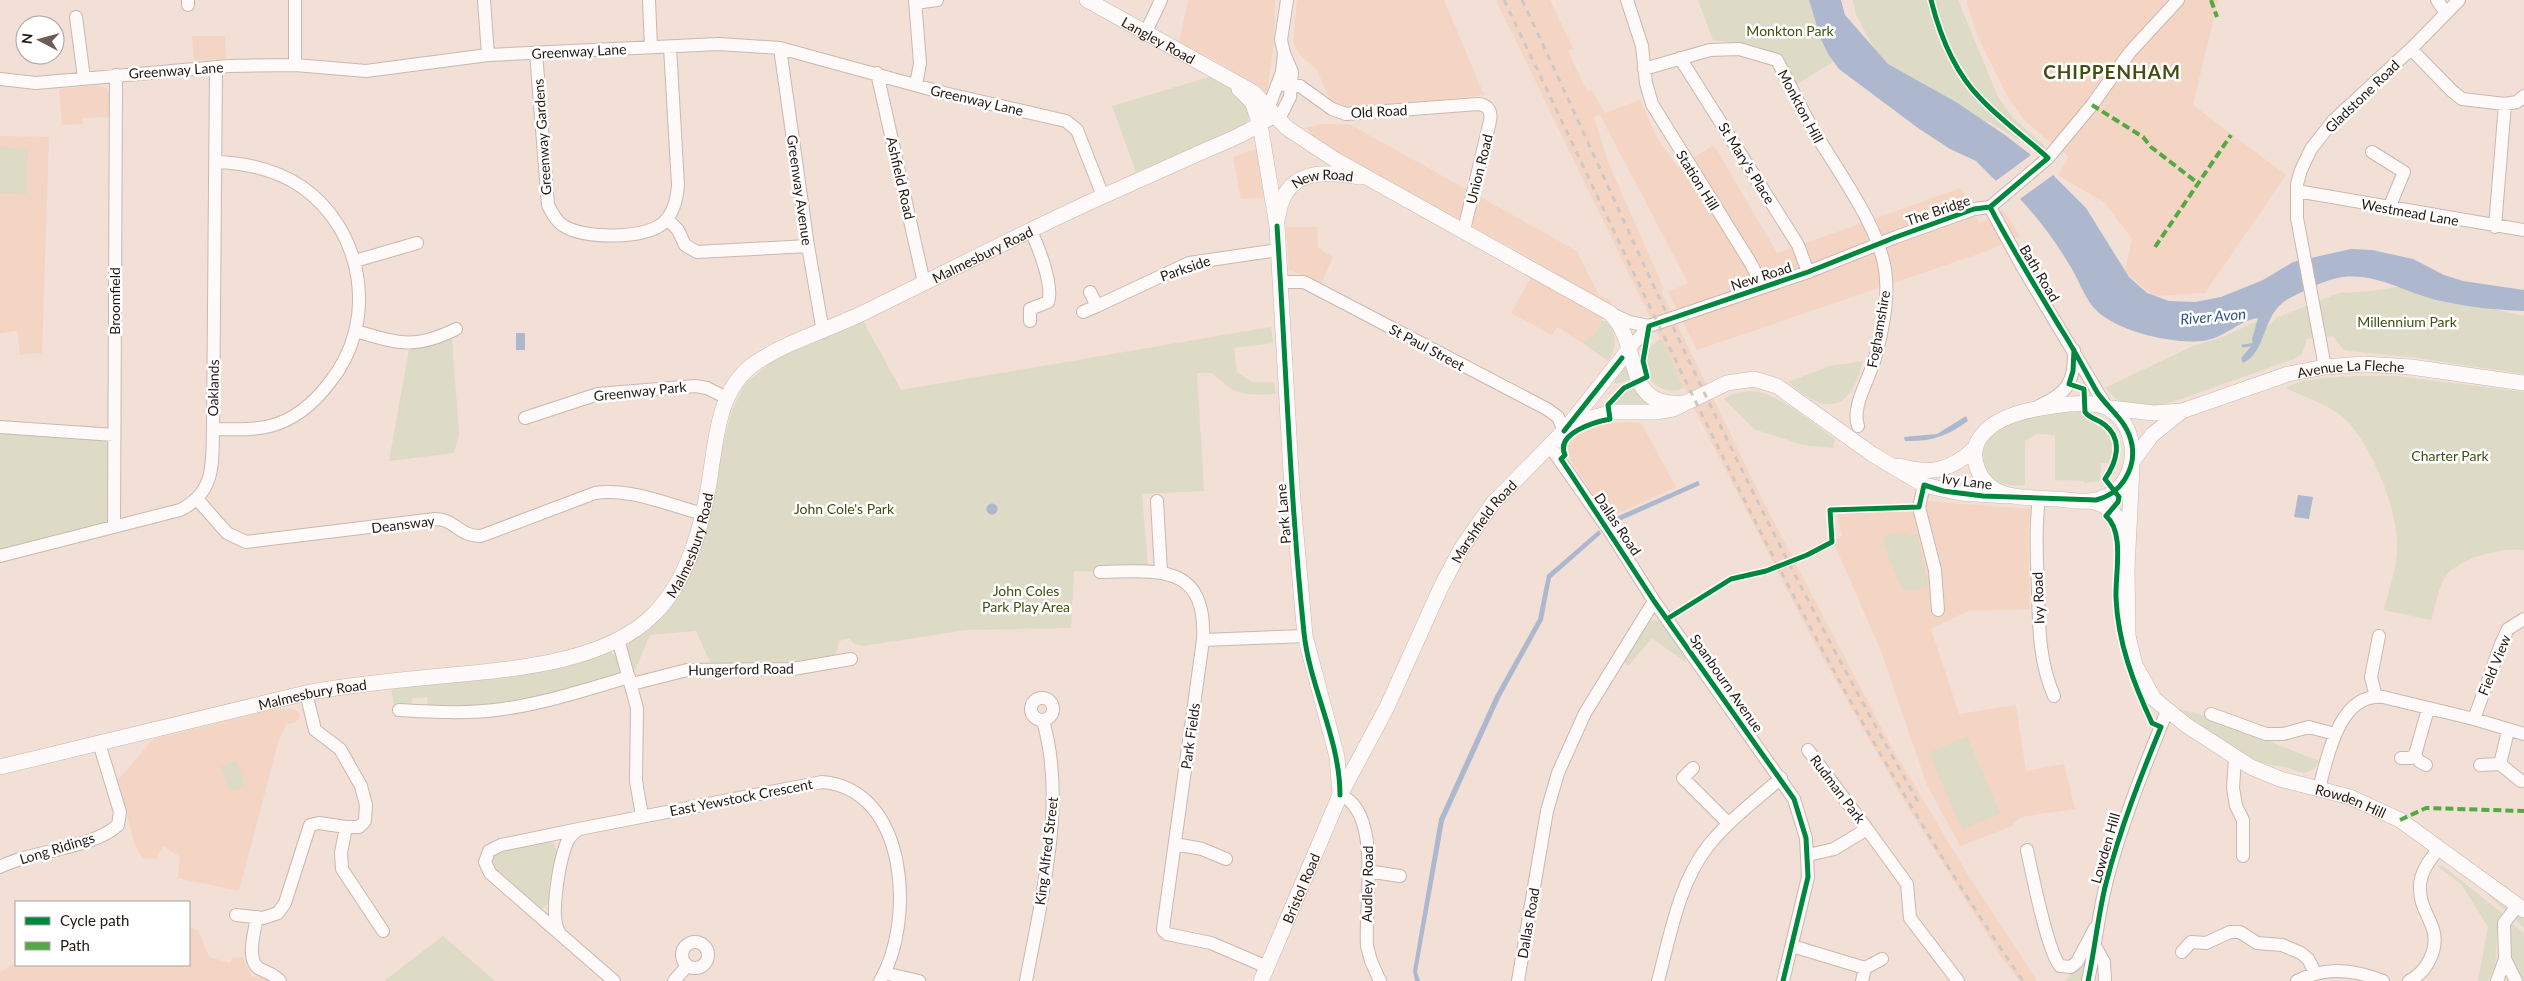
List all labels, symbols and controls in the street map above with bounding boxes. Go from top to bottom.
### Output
street label: Langley Road [1119,13,1198,67]
north arrow [15,15,65,65]
park label: Monkton Park [1746,22,1835,39]
text: N [18,32,36,45]
street label: Greenway Lane [531,40,627,62]
street label: Gladstone Road [2321,56,2403,136]
street label: Greenway Lane [128,58,224,82]
district label: CHIPPENHAM [2043,60,2181,83]
street label: Monkton Hill [1775,66,1827,146]
street label: Greenway Gardens [529,78,555,196]
street label: Greenway Lane [929,81,1025,119]
street label: Old Road [1350,101,1408,121]
street label: St Mary's Place [1715,119,1779,207]
street label: Union Road [1462,132,1496,206]
street label: Greenway Avenue [784,134,816,246]
street label: Ashfield Road [883,135,919,221]
street label: Station Hill [1673,147,1723,213]
street label: New Road [1288,165,1355,191]
street label: The Bridge [1904,191,1972,229]
street label: Westmead Lane [2360,195,2460,229]
street label: Malmesbury Road [929,222,1035,286]
street label: Bath Road [2016,242,2064,304]
street label: Parkside [1158,251,1212,285]
street label: New Road [1728,258,1794,294]
street label: Broomfield [106,267,123,335]
street label: Foghamshire [1863,289,1893,369]
water label: River Avon [2179,304,2247,328]
park label: Millennium Park [2357,313,2458,330]
street label: St Paul Street [1387,320,1467,374]
street label: Avenue La Fleche [2296,356,2405,381]
street label: Oaklands [204,359,222,417]
street label: Greenway Park [593,378,688,404]
park label: Charter Park [2411,447,2490,464]
street label: Ivy Lane [1941,469,1993,493]
street label: Marshfield Road [1447,476,1520,566]
street label: Park Lane [1272,483,1294,545]
street label: Dallas Road [1591,490,1645,558]
street label: Malmesbury Road [662,491,716,600]
park label: John Cole's Park [794,500,895,517]
street label: Deansway [370,512,436,536]
street label: Ivy Road [2029,571,2047,625]
park label: John Coles Park Play Area [982,582,1070,615]
street label: Spanbourn Avenue [1687,631,1767,735]
street label: Field View [2474,632,2514,698]
street label: Hungerford Road [688,660,794,678]
street label: Malmesbury Road [256,675,368,713]
street label: Park Fields [1177,702,1203,770]
street label: Rudman Park [1807,751,1870,827]
street label: East Yewstock Crescent [668,775,814,819]
street label: Rowden Hill [2314,780,2389,821]
street label: King Alfred Street [1031,796,1061,906]
street label: Lowden Hill [2087,811,2123,885]
street label: Long Ridings [17,829,97,867]
street label: Audley Road [1358,845,1376,923]
street label: Bristol Road [1278,850,1323,926]
street label: Dallas Road [1513,886,1543,960]
legend [15,901,190,966]
text: Cycle path [60,911,129,929]
text: Path [60,936,90,954]

